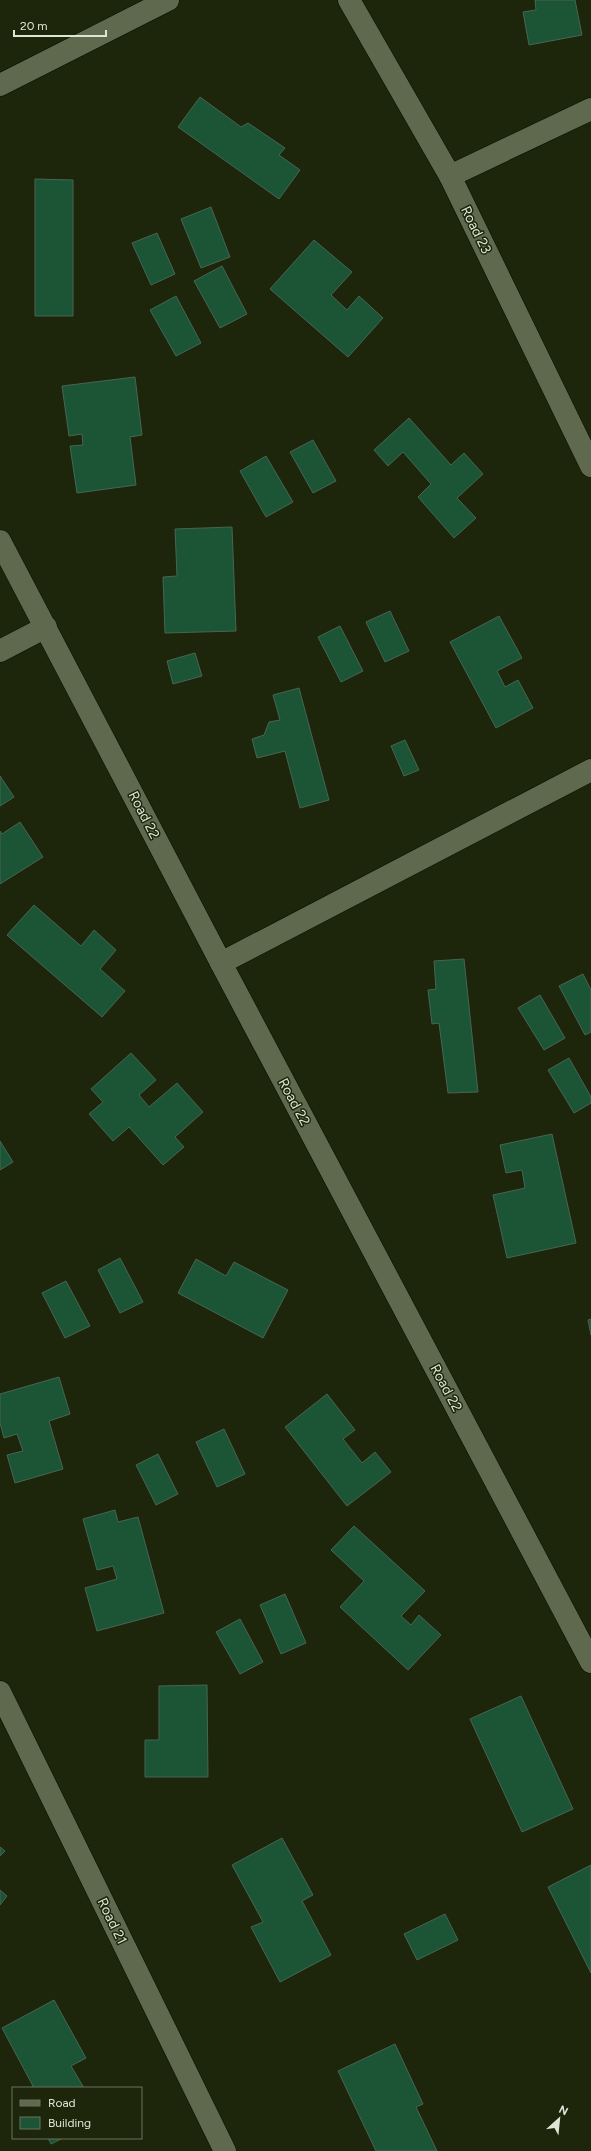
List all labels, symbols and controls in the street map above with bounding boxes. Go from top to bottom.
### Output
scale bar [14,12,106,38]
text: 20 m [20,19,48,33]
street label: Road 23 [457,203,495,257]
street label: Road 22 [125,788,163,842]
street label: Road 22 [274,1075,314,1129]
street label: Road 22 [426,1361,466,1415]
street label: Road 21 [94,1895,130,1947]
legend [12,2087,142,2139]
text: Road [48,2096,76,2110]
north arrow [539,2099,579,2139]
text: N [557,2103,570,2118]
text: Building [48,2116,91,2130]

